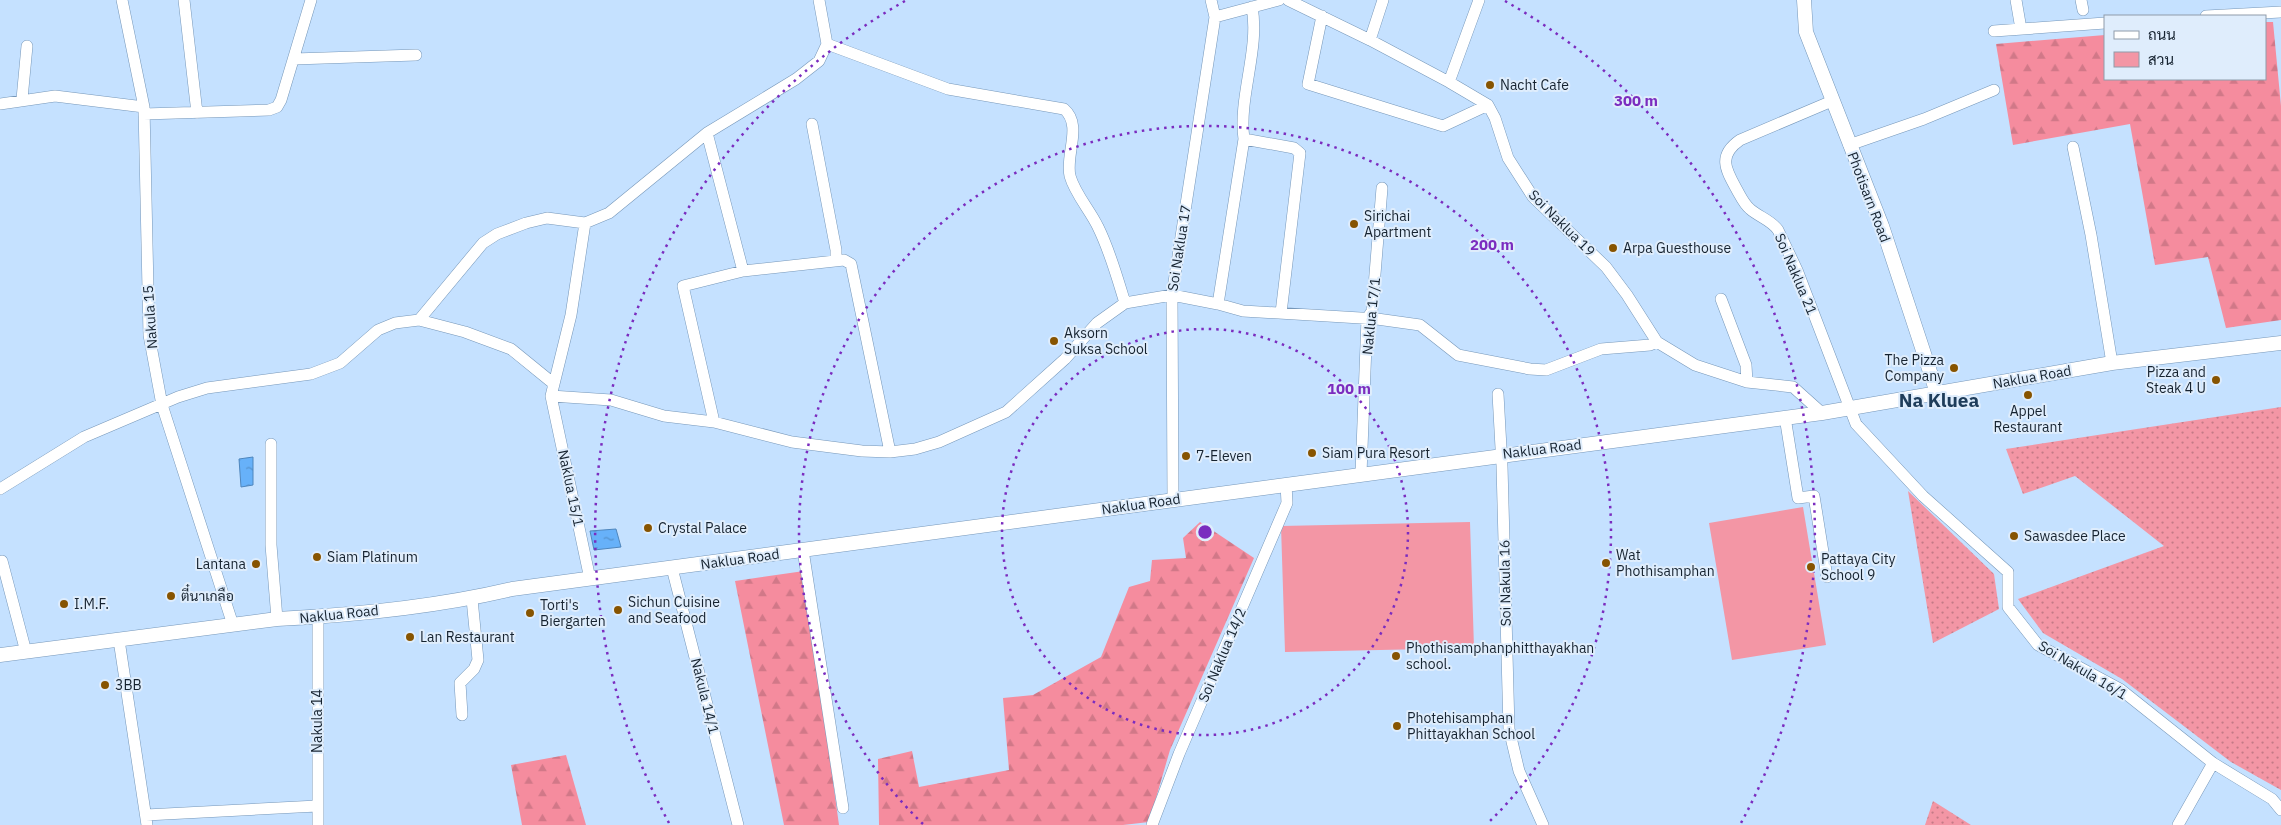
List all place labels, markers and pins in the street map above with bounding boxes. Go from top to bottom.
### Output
place label: Nacht Cafe [1500,76,1569,94]
marker: Nacht Cafe [1484,79,1496,91]
place label: Sirichai Apartment [1364,207,1432,241]
marker: Sirichai Apartment [1348,218,1360,230]
place label: Arpa Guesthouse [1623,239,1732,257]
marker: Arpa Guesthouse [1607,242,1619,254]
place label: Aksorn Suksa School [1064,324,1148,358]
marker: Aksorn Suksa School [1048,335,1060,347]
place label: The Pizza Company [1885,351,1945,385]
marker: The Pizza Company [1948,362,1960,374]
place label: Pizza and Steak 4 U [2146,363,2206,397]
marker: Pizza and Steak 4 U [2210,374,2222,386]
marker: Appel Restaurant [2022,389,2034,401]
place label: Appel Restaurant [1994,402,2063,436]
place label: Siam Pura Resort [1322,444,1430,462]
place label: 7-Eleven [1196,447,1252,465]
marker: Siam Pura Resort [1306,447,1318,459]
marker: 7-Eleven [1180,450,1192,462]
place label: Crystal Palace [658,519,747,537]
marker: Crystal Palace [642,522,654,534]
centre of rings [1196,523,1214,541]
place label: Sawasdee Place [2024,527,2126,545]
marker: Sawasdee Place [2008,530,2020,542]
place label: Wat Phothisamphan [1616,546,1715,580]
place label: Siam Platinum [327,548,418,566]
place label: Pattaya City School 9 [1821,550,1896,584]
marker: Siam Platinum [311,551,323,563]
place label: Lantana [196,555,247,573]
marker: Wat Phothisamphan [1600,557,1612,569]
marker: Lantana [250,558,262,570]
marker: Pattaya City School 9 [1805,561,1817,573]
place label: ตี๋นาเกลือ [181,584,234,605]
marker: ตี๋นาเกลือ [165,590,177,602]
place label: Sichun Cuisine and Seafood [628,593,720,627]
place label: I.M.F. [74,595,109,613]
place label: Torti's Biergarten [540,596,606,630]
marker: I.M.F. [58,598,70,610]
marker: Sichun Cuisine and Seafood [612,604,624,616]
marker: Torti's Biergarten [524,607,536,619]
place label: Lan Restaurant [420,628,515,646]
marker: Lan Restaurant [404,631,416,643]
place label: Phothisamphanphitthayakhan school. [1406,639,1594,673]
marker: Phothisamphanphitthayakhan school. [1390,650,1402,662]
place label: 3BB [115,676,142,694]
marker: 3BB [99,679,111,691]
place label: Photehisamphan Phittayakhan School [1407,709,1535,743]
marker: Photehisamphan Phittayakhan School [1391,720,1403,732]

